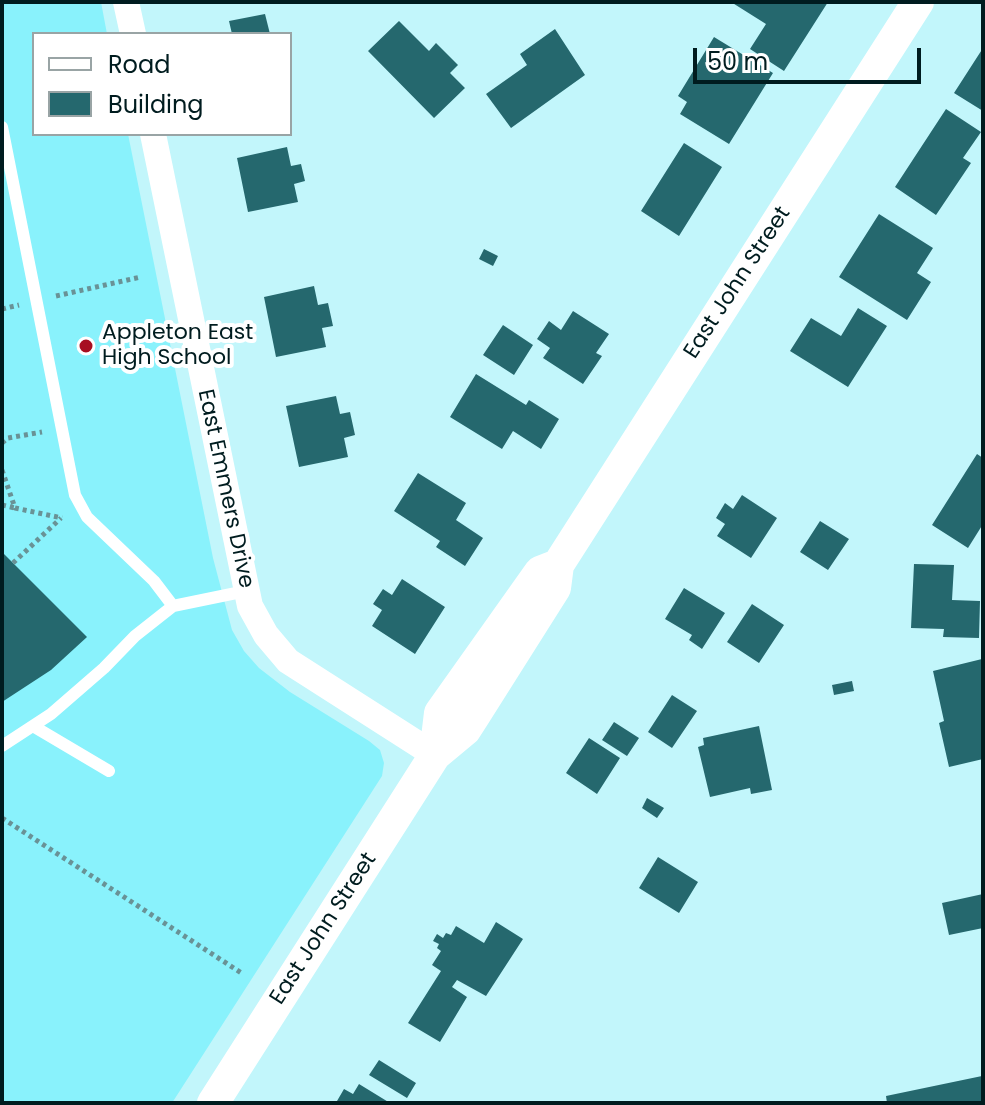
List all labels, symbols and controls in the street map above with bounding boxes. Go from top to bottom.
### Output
legend [32,32,292,136]
scale bar [697,32,925,82]
text: 50 m [707,45,768,78]
text: Road [108,48,170,81]
text: Building [108,88,204,121]
street label: East John Street [679,202,797,364]
place label: Appleton East High School [102,320,253,372]
marker: Appleton East High School [77,337,95,355]
street label: East Emmers Drive [191,387,259,591]
street label: East John Street [265,848,383,1010]

